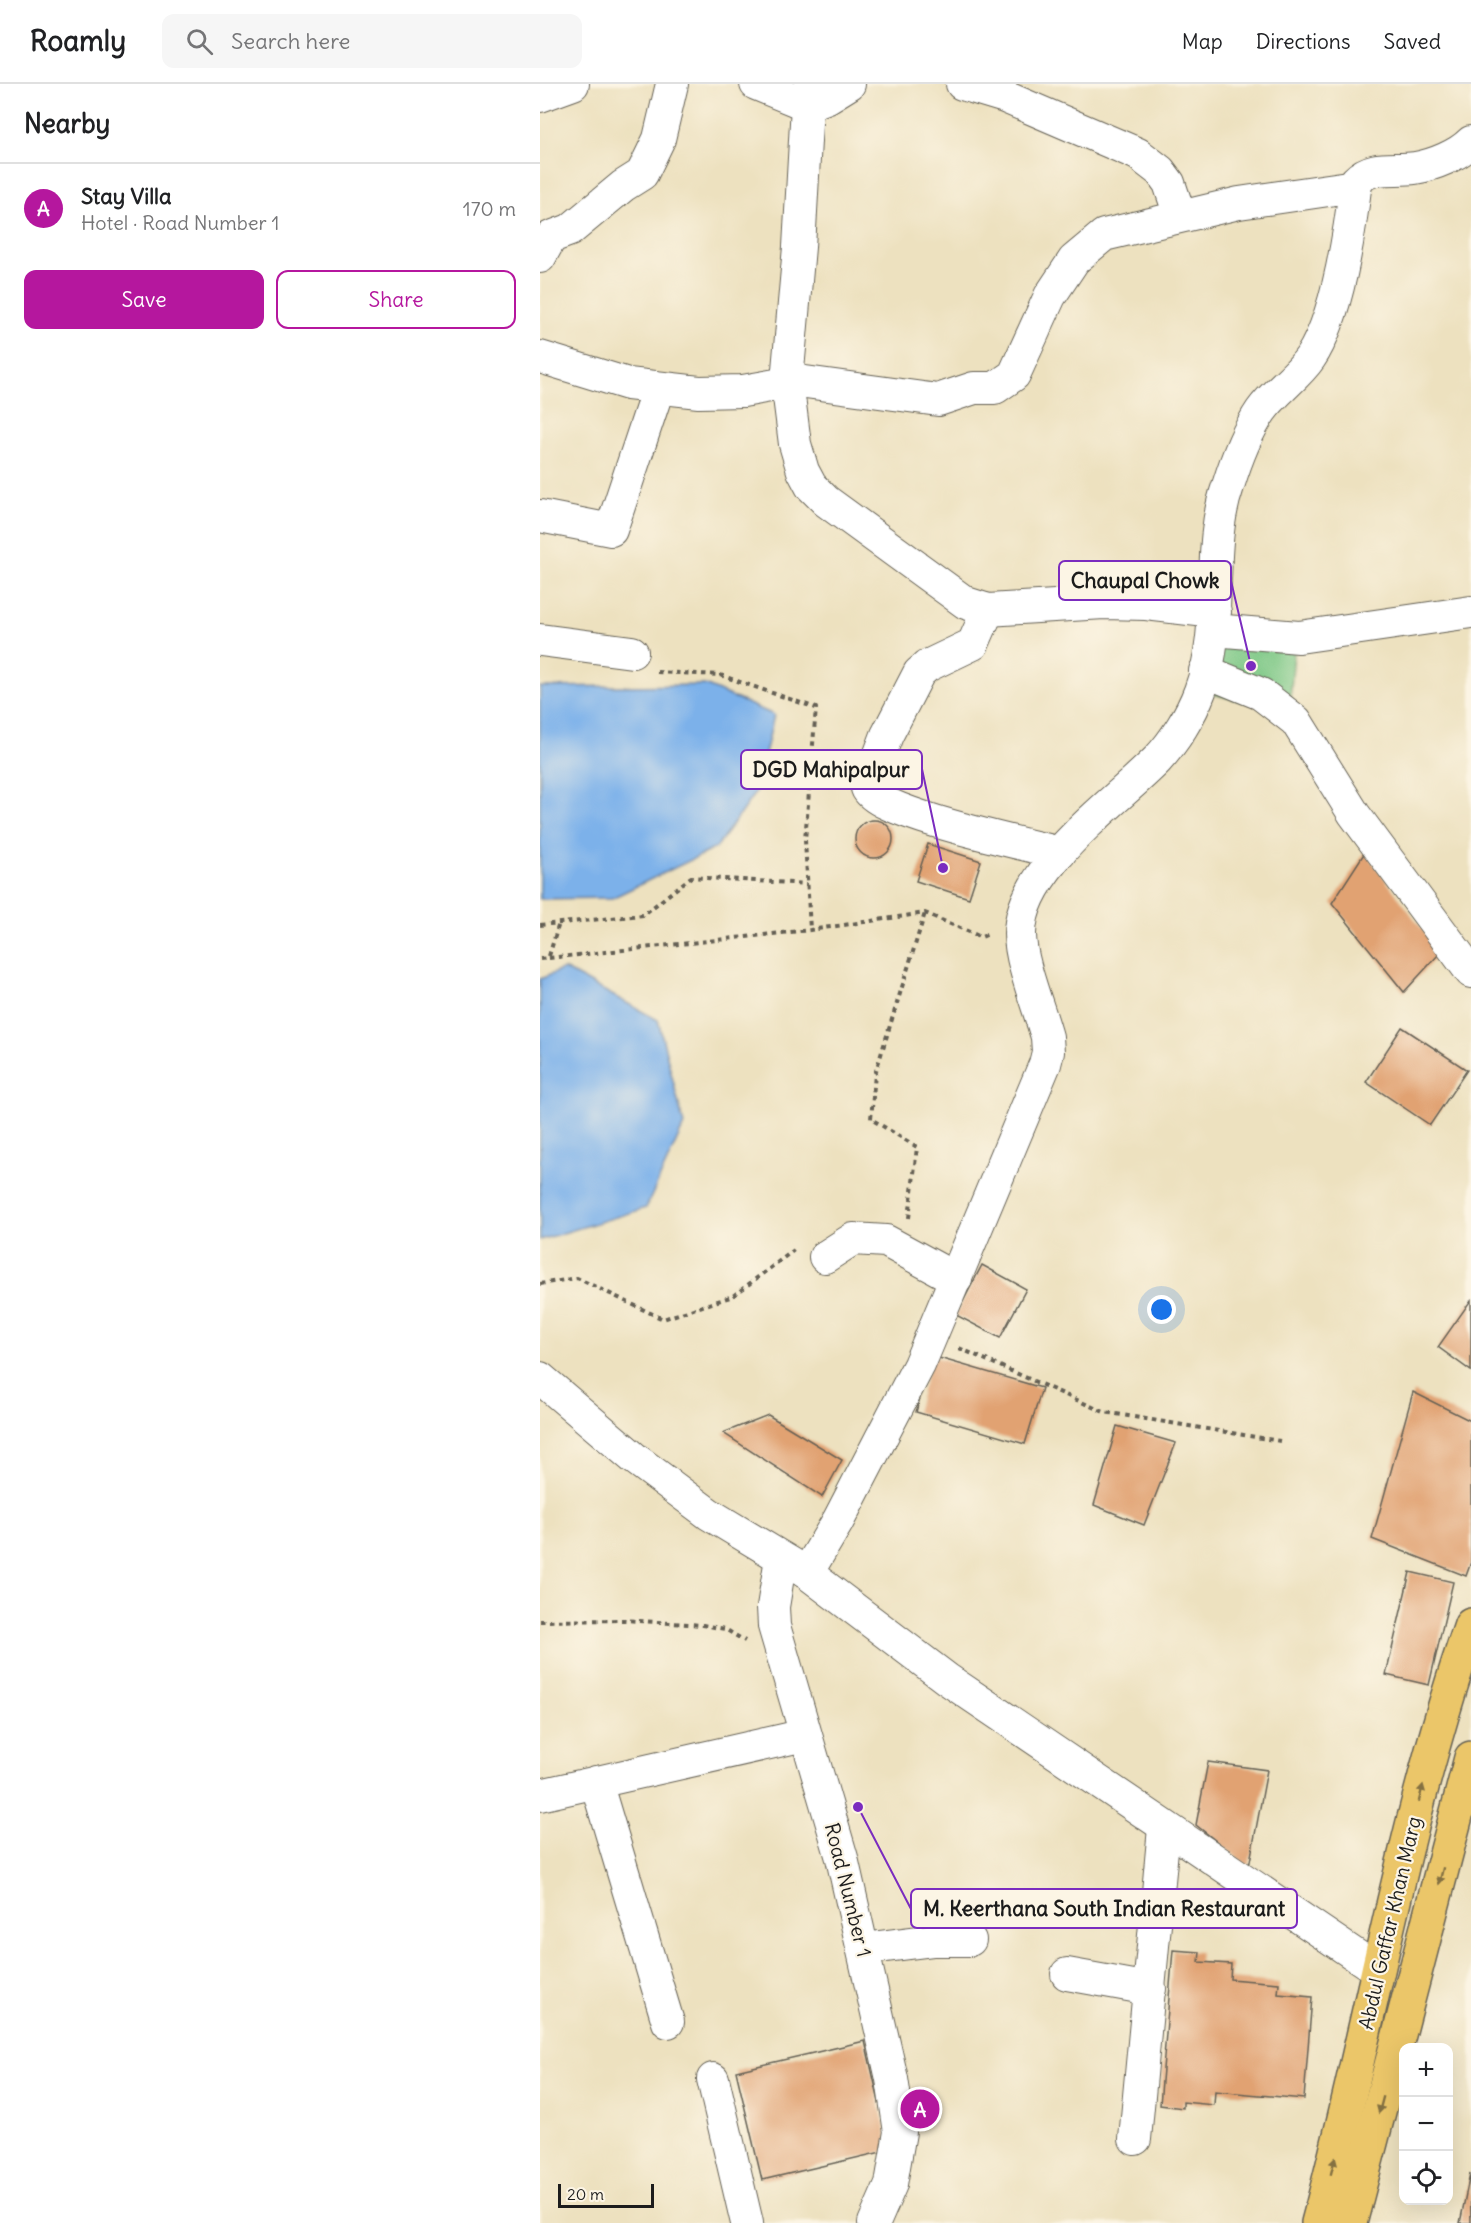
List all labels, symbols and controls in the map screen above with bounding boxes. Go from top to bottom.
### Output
search box [162,14,582,68]
text: Roamly [30,23,126,59]
icon: search [183,25,216,58]
text: Search here [231,27,350,55]
text: Map [1182,28,1223,55]
text: Directions [1256,28,1350,55]
text: Saved [1383,28,1441,55]
text: Nearby [24,107,110,140]
text: Stay Villa [81,182,172,210]
text: A [37,196,50,221]
text: 170 m [463,196,516,221]
text: Hotel · Road Number 1 [81,210,279,235]
button: Save [24,270,264,329]
button: Share [276,270,516,329]
callout: Chaupal Chowk [1059,561,1231,600]
text: Chaupal Chowk [1071,567,1220,594]
callout: DGD Mahipalpur [741,750,922,789]
text: DGD Mahipalpur [752,756,910,783]
your location [1147,1295,1176,1324]
one-way arrow [1417,1784,1427,1802]
street label: Abdul Gaffar Khan Marg [1353,1814,1426,2032]
street label: Road Number 1 [820,1820,877,1959]
one-way arrow [1435,1867,1445,1885]
callout: M. Keerthana South Indian Restaurant [911,1889,1297,1928]
text: M. Keerthana South Indian Restaurant [923,1895,1286,1922]
map controls [1399,2043,1453,2205]
button: + [1399,2043,1453,2097]
pin: A [900,2086,940,2132]
one-way arrow [1375,2096,1385,2114]
button: − [1399,2097,1453,2151]
button: locate [1399,2151,1453,2205]
one-way arrow [1329,2157,1338,2175]
scale bar [558,2181,654,2208]
text: 20 m [567,2184,604,2204]

